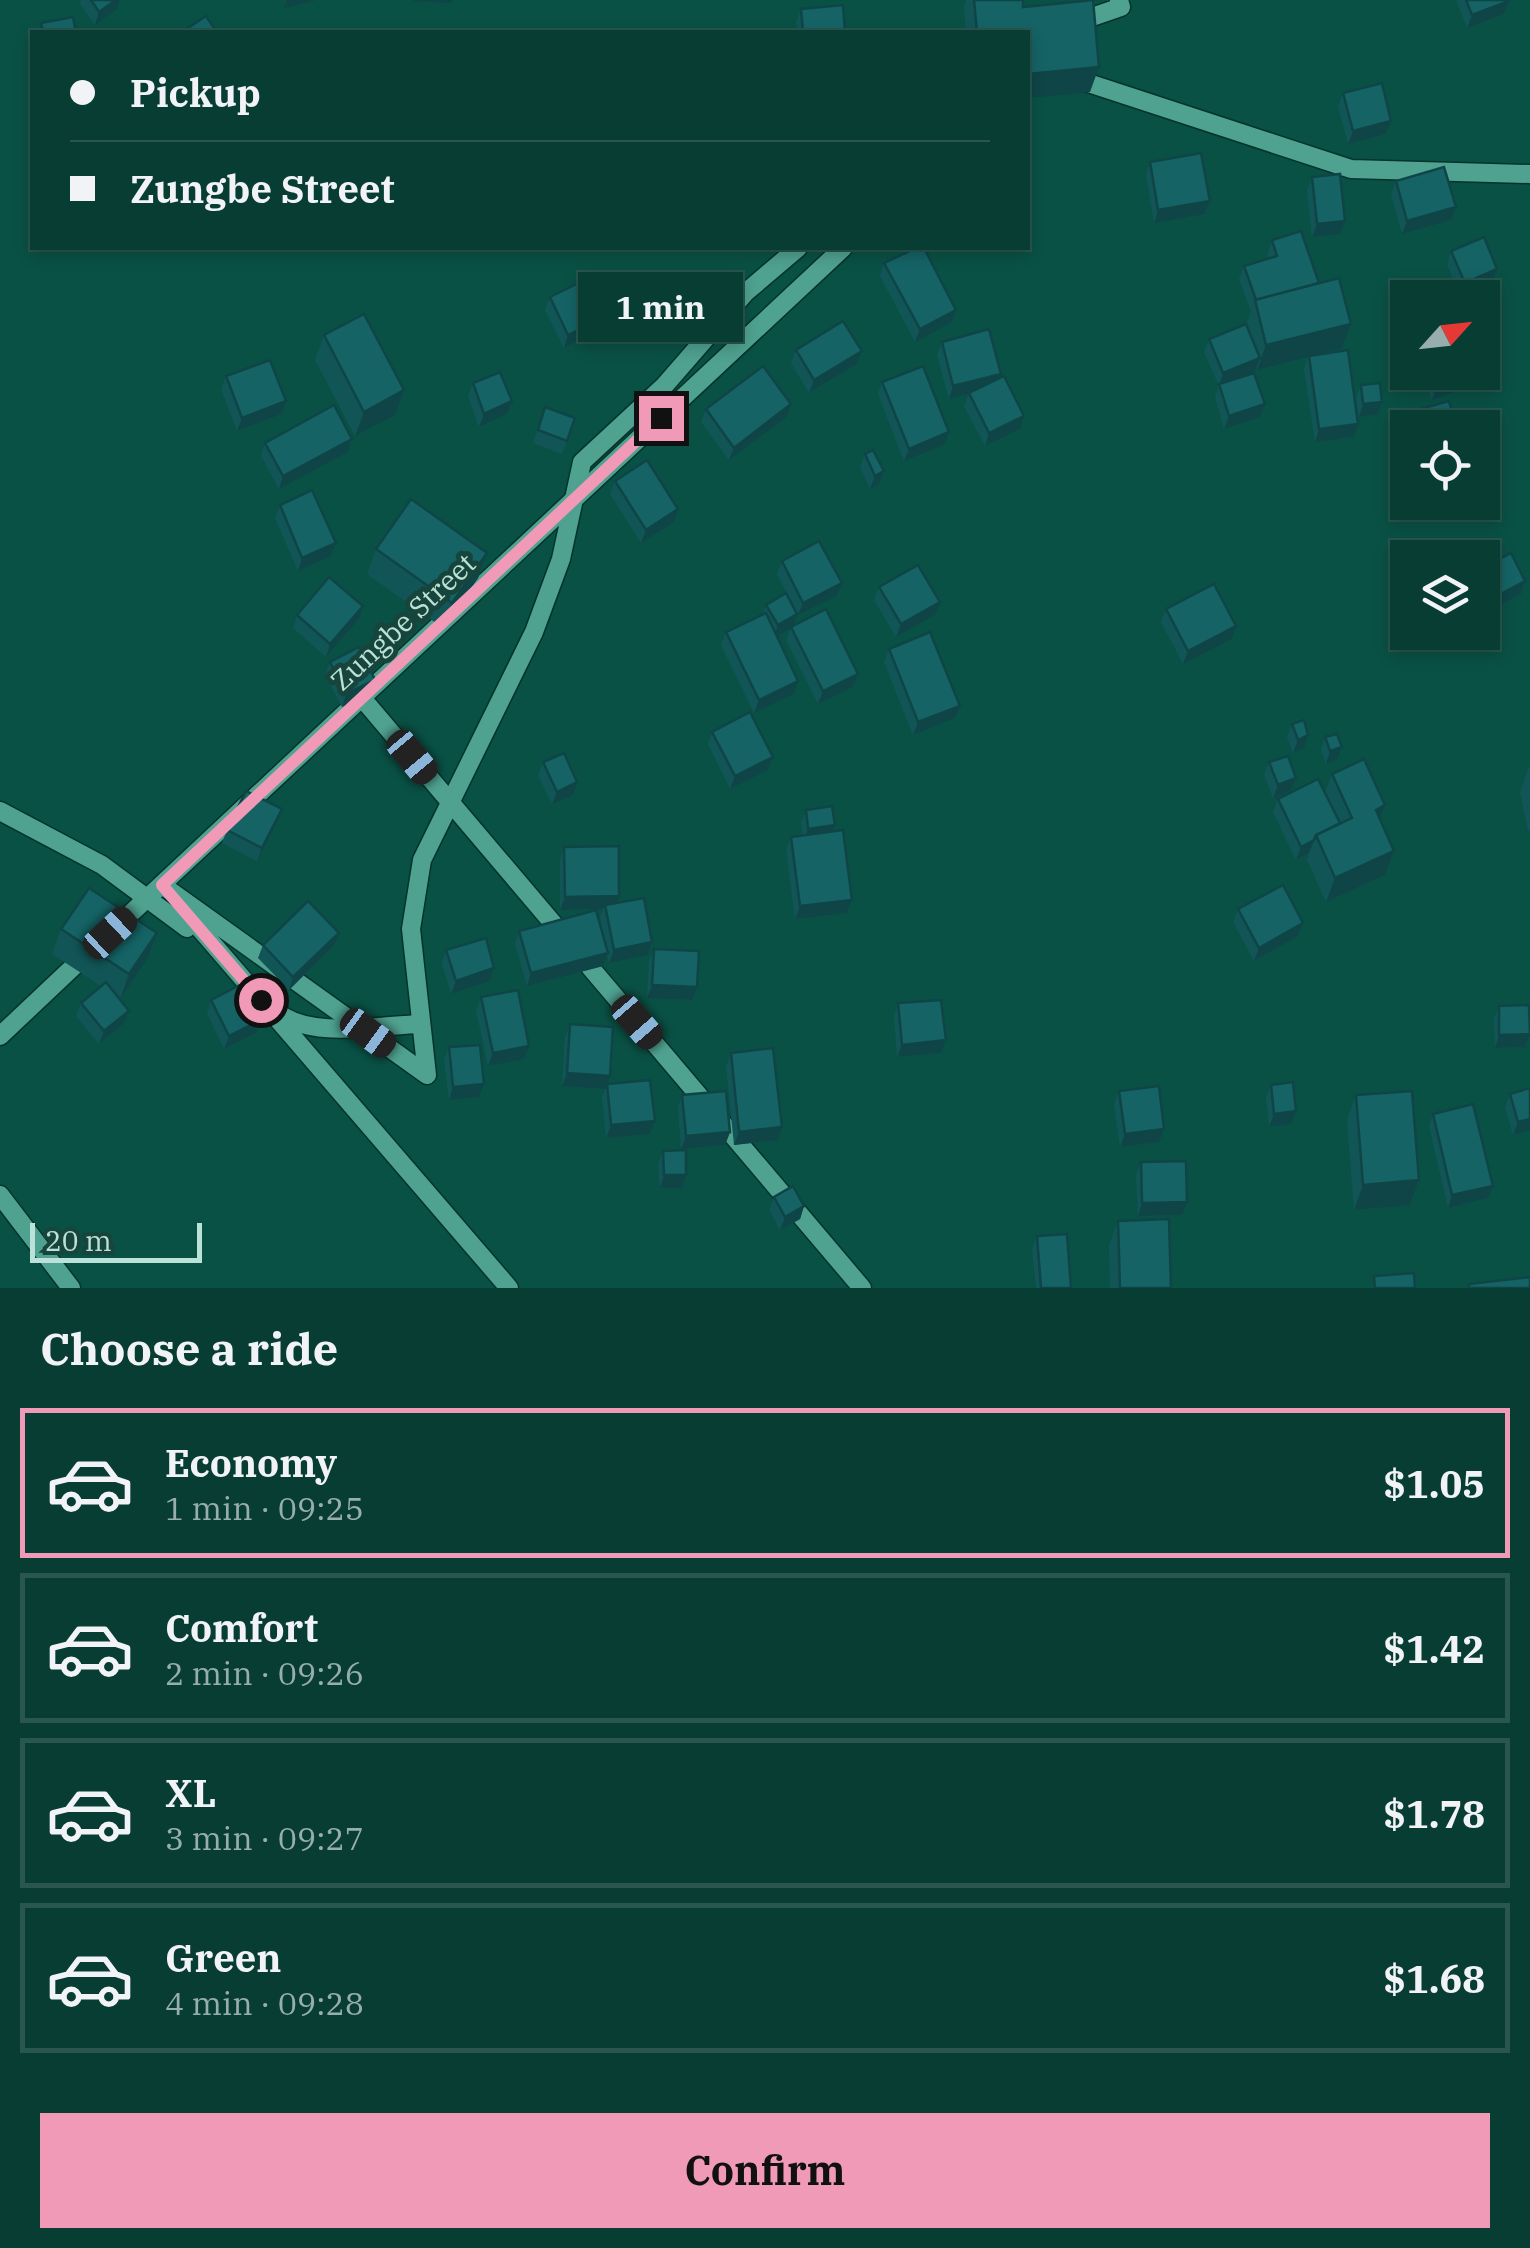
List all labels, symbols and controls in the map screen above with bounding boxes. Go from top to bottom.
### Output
text: Pickup [130,68,261,117]
text: Zungbe Street [130,164,395,213]
callout: 1 min [578,273,744,343]
north arrow [1390,280,1500,390]
map controls [1390,280,1500,650]
text: 1 min [616,286,705,328]
route end [639,396,684,441]
button: locate [1390,410,1500,520]
button: layers [1390,540,1500,650]
street label: Zungbe Street [322,545,483,698]
car [381,724,443,790]
car [78,902,142,964]
route start [239,978,284,1023]
car [606,990,668,1054]
car [335,1003,401,1063]
scale bar [30,1218,202,1262]
text: 20 m [45,1222,112,1259]
text: Choose a ride [40,1319,338,1377]
icon: car [45,1438,135,1528]
text: Economy [165,1438,337,1487]
text: $1.05 [1383,1459,1485,1508]
text: 1 min · 09:25 [165,1487,364,1529]
icon: car [45,1603,135,1693]
text: Comfort [165,1603,318,1652]
text: $1.42 [1383,1624,1485,1673]
text: 2 min · 09:26 [165,1652,364,1694]
icon: car [45,1768,135,1858]
text: XL [165,1768,216,1817]
text: $1.78 [1383,1789,1485,1838]
text: 3 min · 09:27 [165,1817,364,1859]
icon: car [45,1933,135,2023]
text: Green [165,1933,281,1982]
text: $1.68 [1383,1954,1485,2003]
text: 4 min · 09:28 [165,1982,364,2024]
button: Confirm [40,2113,1490,2228]

